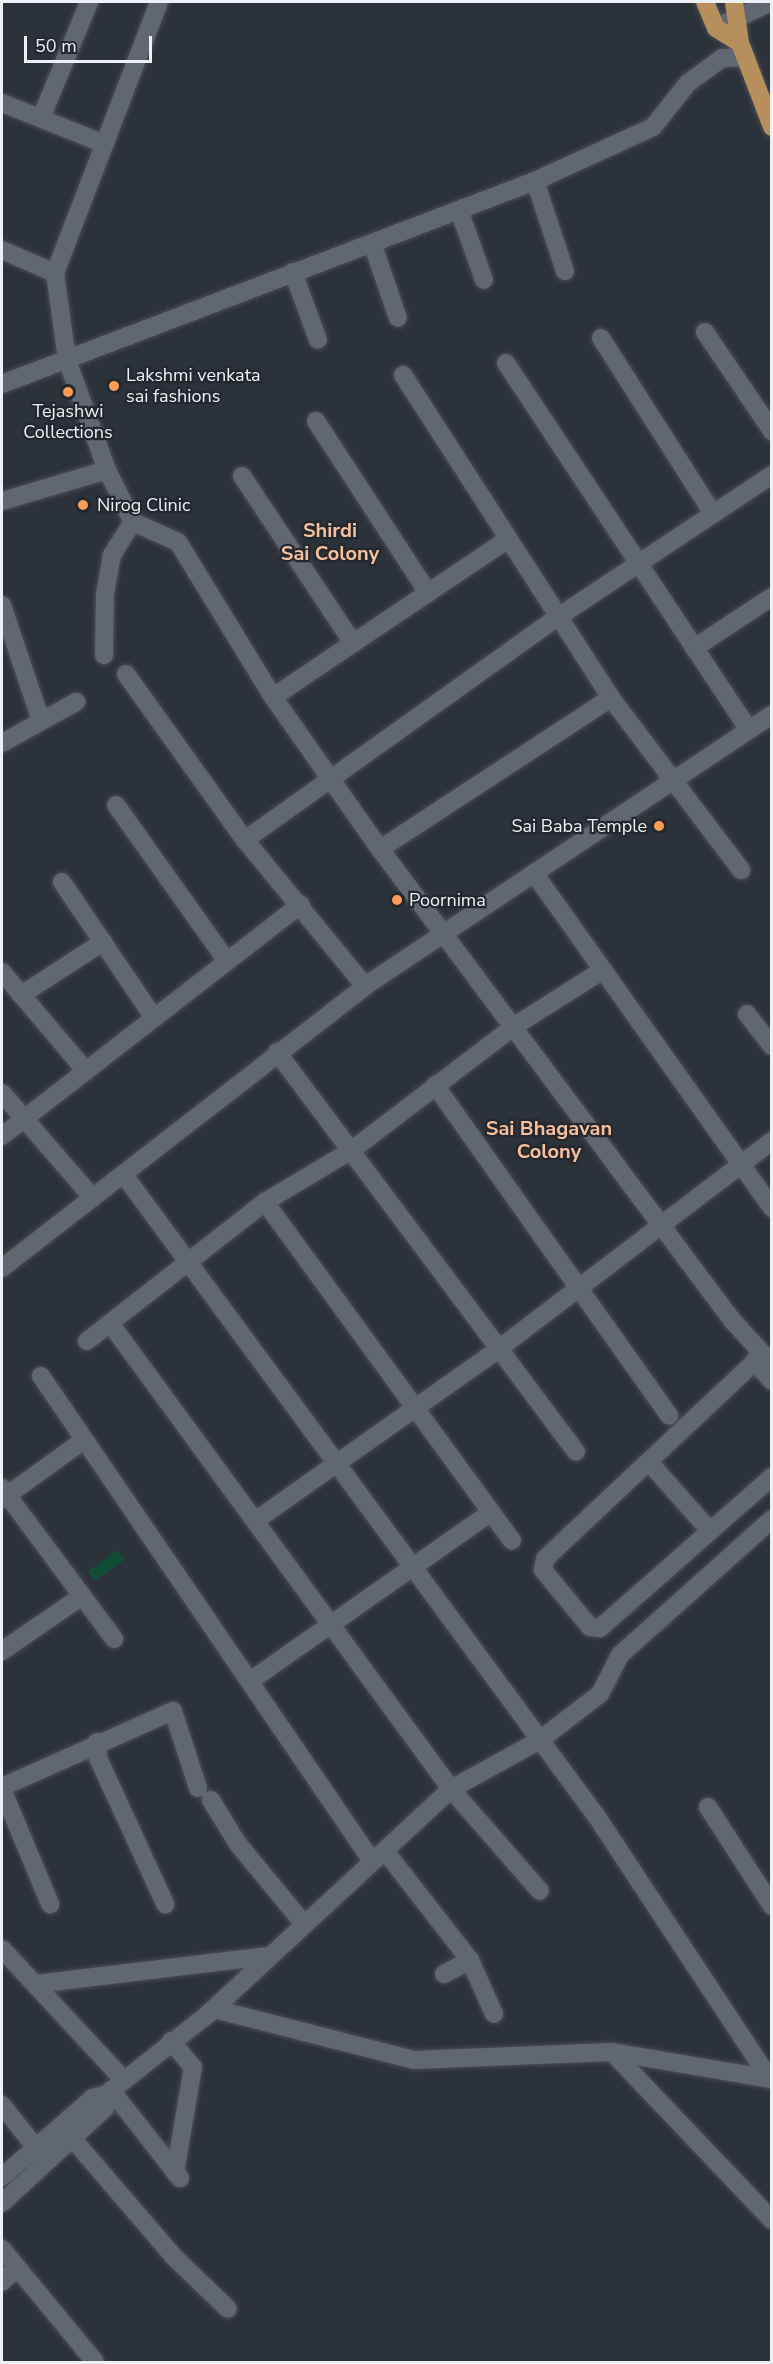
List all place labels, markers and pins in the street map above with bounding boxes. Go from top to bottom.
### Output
place label: Lakshmi venkata sai fashions [126,365,260,407]
marker: Lakshmi venkata sai fashions [107,379,121,393]
marker: Tejashwi Collections [61,385,75,399]
place label: Tejashwi Collections [23,401,113,444]
place label: Nirog Clinic [97,494,190,516]
marker: Nirog Clinic [74,496,92,514]
place label: Sai Baba Temple [511,815,647,837]
marker: Sai Baba Temple [652,819,666,833]
place label: Poornima [409,889,486,911]
marker: Poornima [390,893,404,907]

